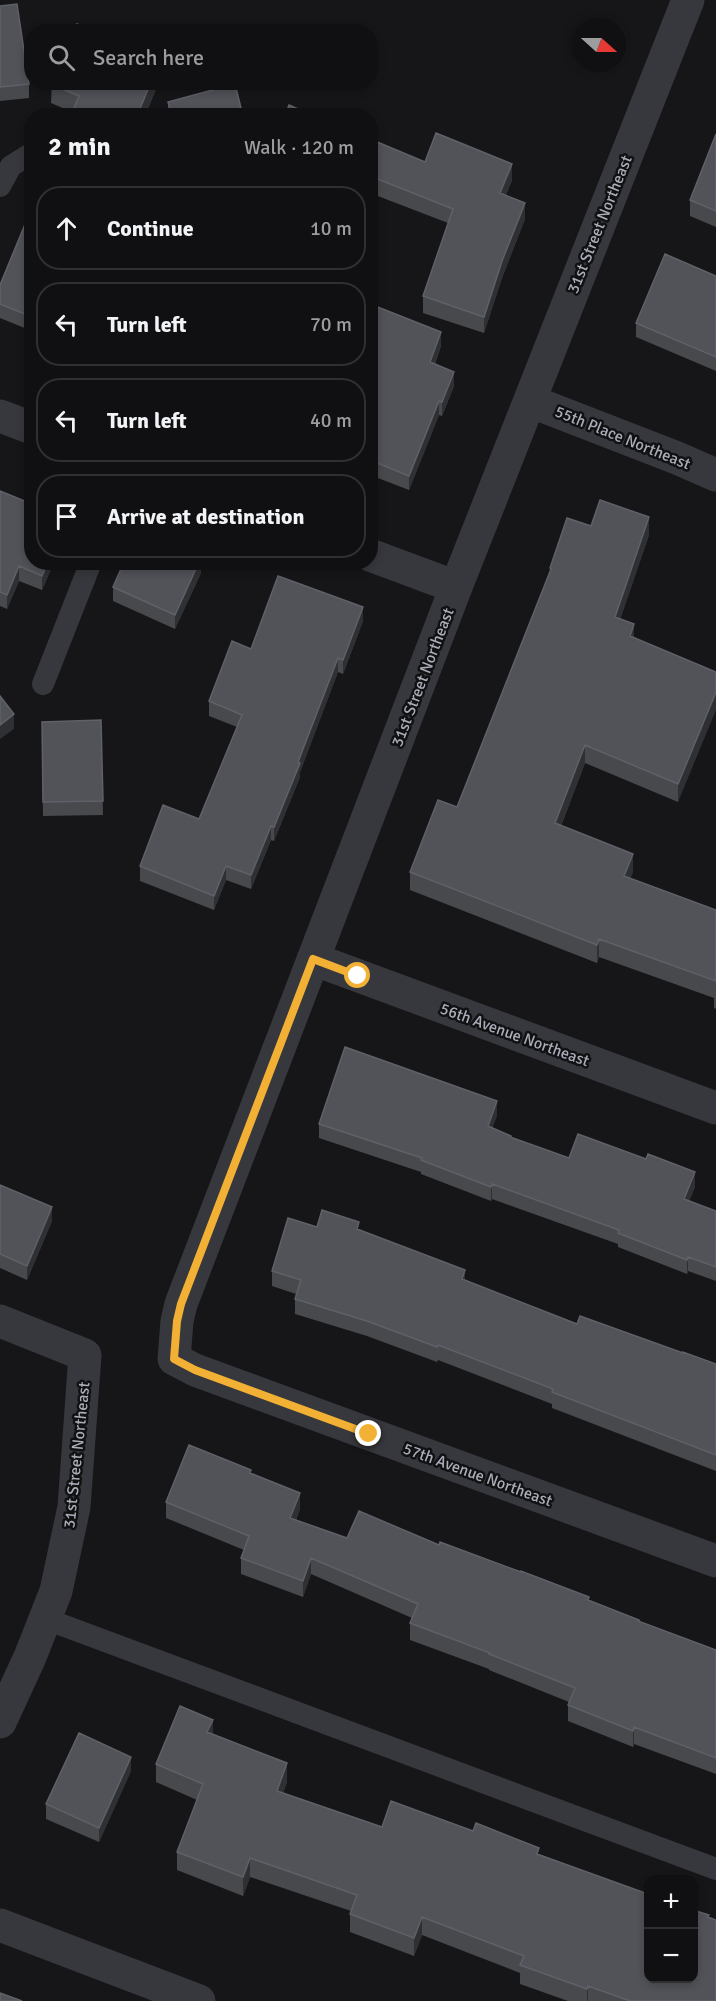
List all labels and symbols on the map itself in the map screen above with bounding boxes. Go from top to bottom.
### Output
north arrow [572,18,626,72]
street label: 31st Street Northeast [563,152,637,296]
street label: 55th Place Northeast [552,402,694,474]
street label: 31st Street Northeast [387,605,459,750]
route start [344,962,370,988]
street label: 56th Avenue Northeast [437,999,592,1071]
street label: 31st Street Northeast [59,1381,95,1529]
route end [355,1420,381,1446]
street label: 57th Avenue Northeast [400,1439,555,1511]

